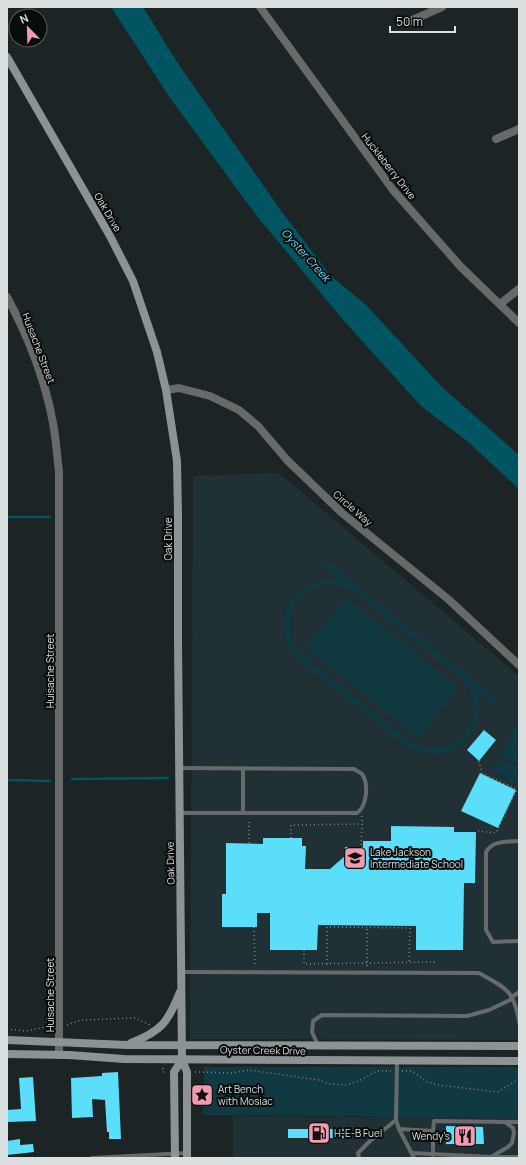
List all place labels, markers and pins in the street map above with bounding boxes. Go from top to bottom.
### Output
school or university icon: Lake Jackson Intermediate School [342,845,368,871]
place label: Lake Jackson Intermediate School [370,845,463,871]
place icon: Art Bench with Mosiac [189,1082,215,1108]
place label: Art Bench with Mosiac [218,1082,273,1108]
fuel station icon: H-E-B Fuel [306,1120,332,1146]
restaurant icon: Wendy's [452,1123,478,1149]
place label: H-E-B Fuel [334,1126,382,1140]
place label: Wendy's [412,1129,450,1143]

